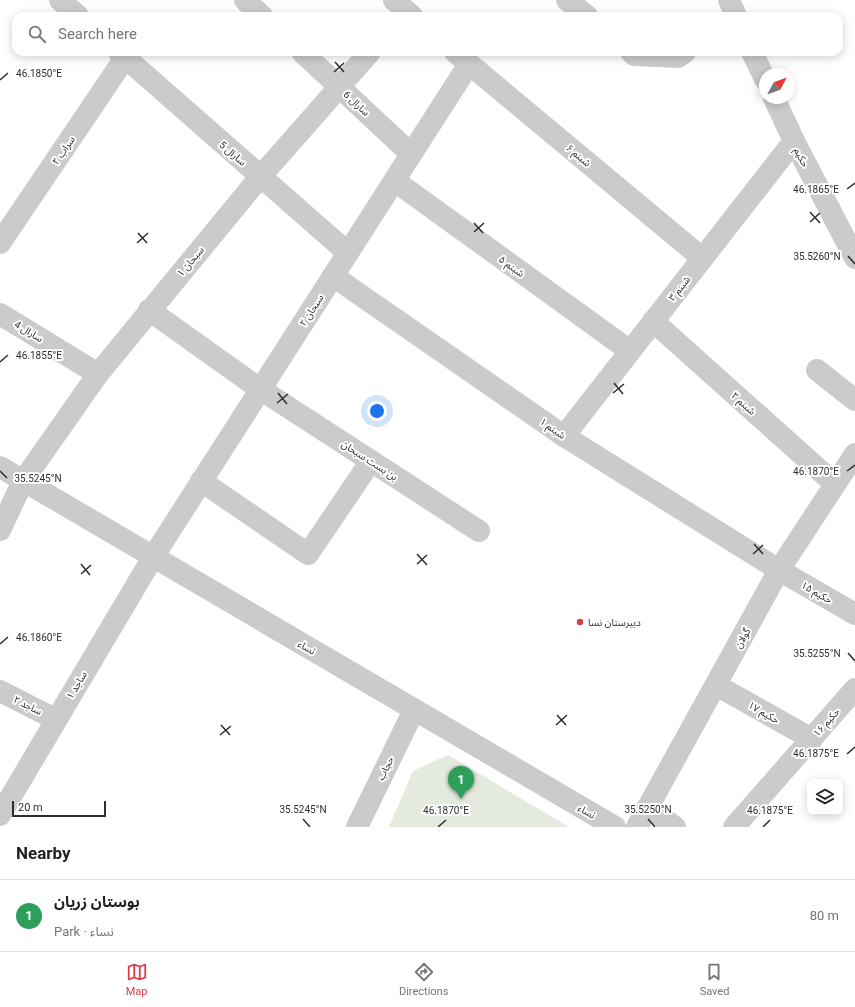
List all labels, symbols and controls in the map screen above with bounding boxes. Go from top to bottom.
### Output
search box [12,12,843,56]
icon: search [26,23,48,45]
text: Search here [58,25,137,43]
text: 46.1850°E [16,68,62,79]
north arrow [759,68,795,104]
street label: سارال 6 [341,89,372,119]
street label: سراب ۲ [50,134,78,167]
street label: سارال 5 [216,139,248,169]
street label: شبنم ۶ [563,142,593,170]
street label: حکیم [790,146,811,170]
text: 46.1865°E [793,184,839,195]
street label: سبحان ۱ [175,244,206,279]
text: 35.5260°N [793,251,841,262]
street label: شبنم ۵ [496,254,527,281]
street label: شبنم ۳ [666,274,694,304]
street label: سبحان ۲ [297,292,326,328]
street label: سارال 4 [12,319,45,345]
text: 46.1855°E [16,350,62,361]
street label: شبنم ۲ [728,390,758,419]
your location [367,401,387,421]
street label: شبنم ۱ [537,416,568,443]
street label: بن بست سبحان [340,438,400,483]
text: 46.1870°E [793,466,839,477]
text: 35.5245°N [14,473,62,484]
street label: حکیم ۱۵ [798,579,834,608]
marker: دبیرستان نسا [575,617,585,627]
place label: دبیرستان نسا [588,617,641,629]
street label: گولان [732,625,754,651]
text: 46.1860°E [16,632,62,643]
street label: نساء [296,638,318,657]
text: 35.5255°N [793,648,841,659]
street label: ساجد ۱ [64,669,89,701]
street label: ساجد ۲ [12,694,44,717]
street label: حکیم ۱۷ [745,699,781,728]
street label: حکیم ۱۶ [811,706,843,740]
text: 46.1875°E [793,748,839,759]
street label: حجاب [375,754,396,782]
pin: 1 [448,766,474,799]
map controls [807,779,843,815]
button: layers [807,779,843,815]
scale bar [12,799,106,818]
text: 20 m [18,801,43,814]
street label: نساء [576,802,598,821]
text: 35.5245°N [279,804,327,815]
text: 35.5250°N [624,804,672,815]
text: 46.1870°E [423,805,469,816]
text: 46.1875°E [747,805,793,816]
text: Nearby [16,843,71,863]
text: بوستان زریان [54,893,140,911]
text: 1 [25,908,33,923]
text: 80 m [810,908,839,923]
text: Park · نساء [54,924,114,939]
tab: Map [126,961,148,998]
tab: Directions [399,961,448,998]
tab: Saved [700,961,729,998]

